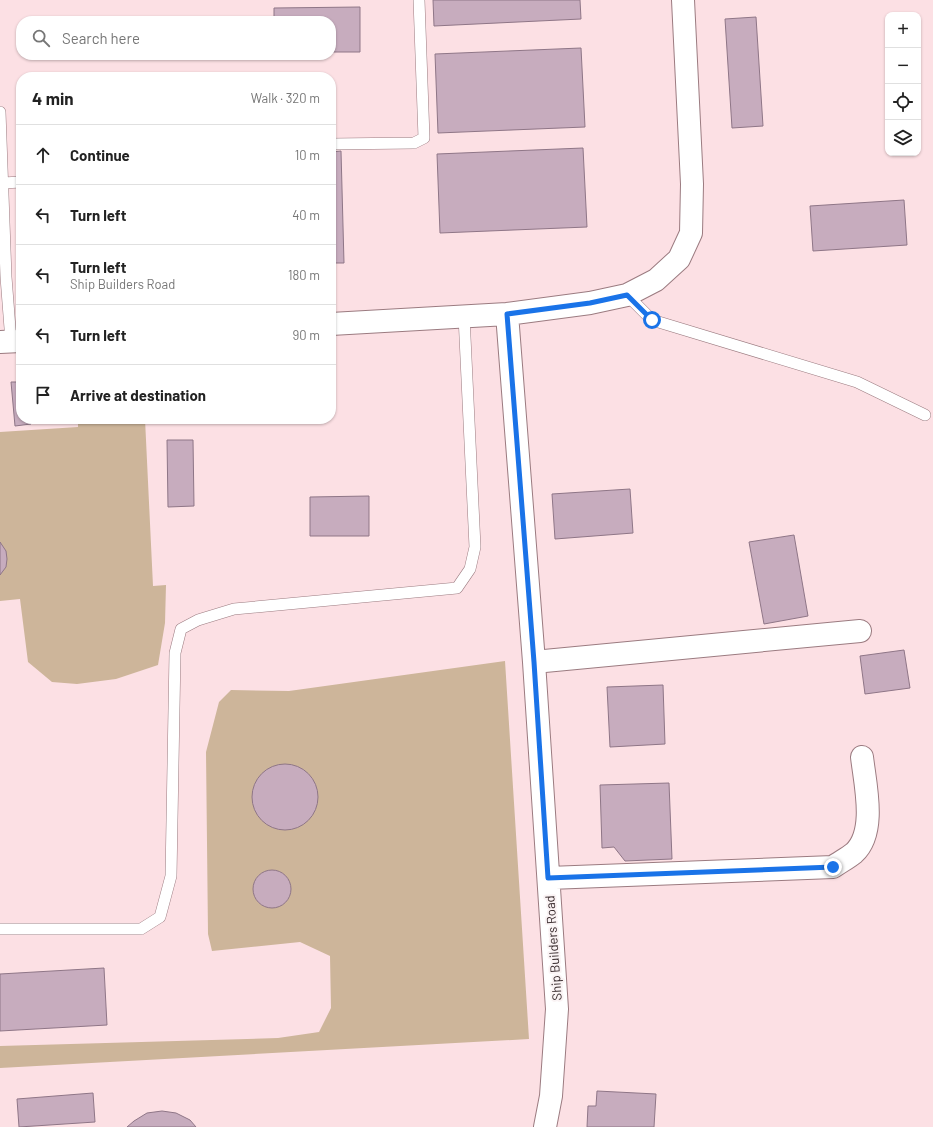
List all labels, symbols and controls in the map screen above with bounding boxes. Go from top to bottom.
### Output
map controls [885,12,921,156]
button: + [885,12,921,48]
search box [16,16,336,60]
icon: search [30,27,52,49]
text: Search here [62,29,140,47]
button: − [885,48,921,84]
button: locate [885,84,921,120]
text: 4 min [32,88,74,108]
text: Walk · 320 m [251,90,320,106]
button: layers [885,120,921,156]
icon: ahead [32,144,54,166]
text: Continue [70,146,130,164]
text: 10 m [295,147,320,163]
icon: left [32,204,54,226]
text: Turn left [70,206,126,224]
text: 40 m [292,207,320,223]
text: Turn left [70,258,126,276]
icon: left [32,264,54,286]
text: 180 m [288,267,320,283]
text: Ship Builders Road [70,276,175,292]
route start [643,311,661,329]
icon: left [32,324,54,346]
text: Turn left [70,326,126,344]
text: 90 m [293,327,320,343]
icon: arrive [32,384,54,406]
text: Arrive at destination [70,386,206,404]
route end [824,858,842,876]
street label: Ship Builders Road [541,895,565,1001]

